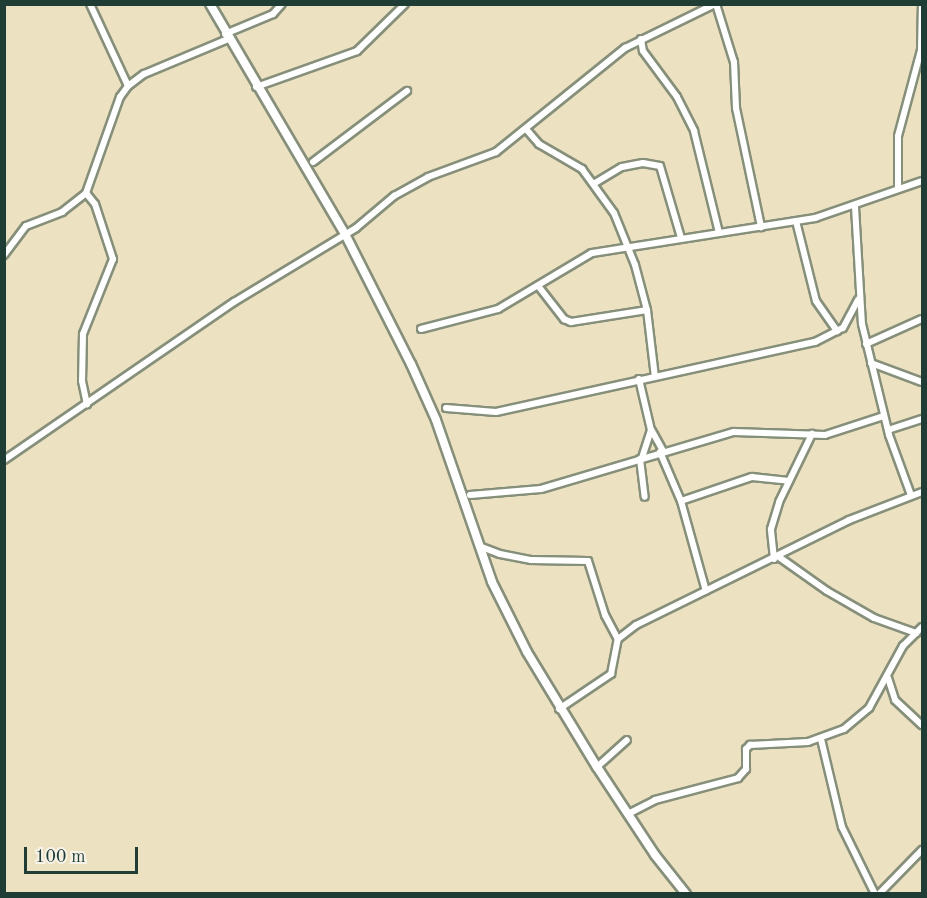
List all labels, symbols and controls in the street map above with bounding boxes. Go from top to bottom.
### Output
scale bar [27,835,141,873]
text: 100 m [35,848,86,866]

